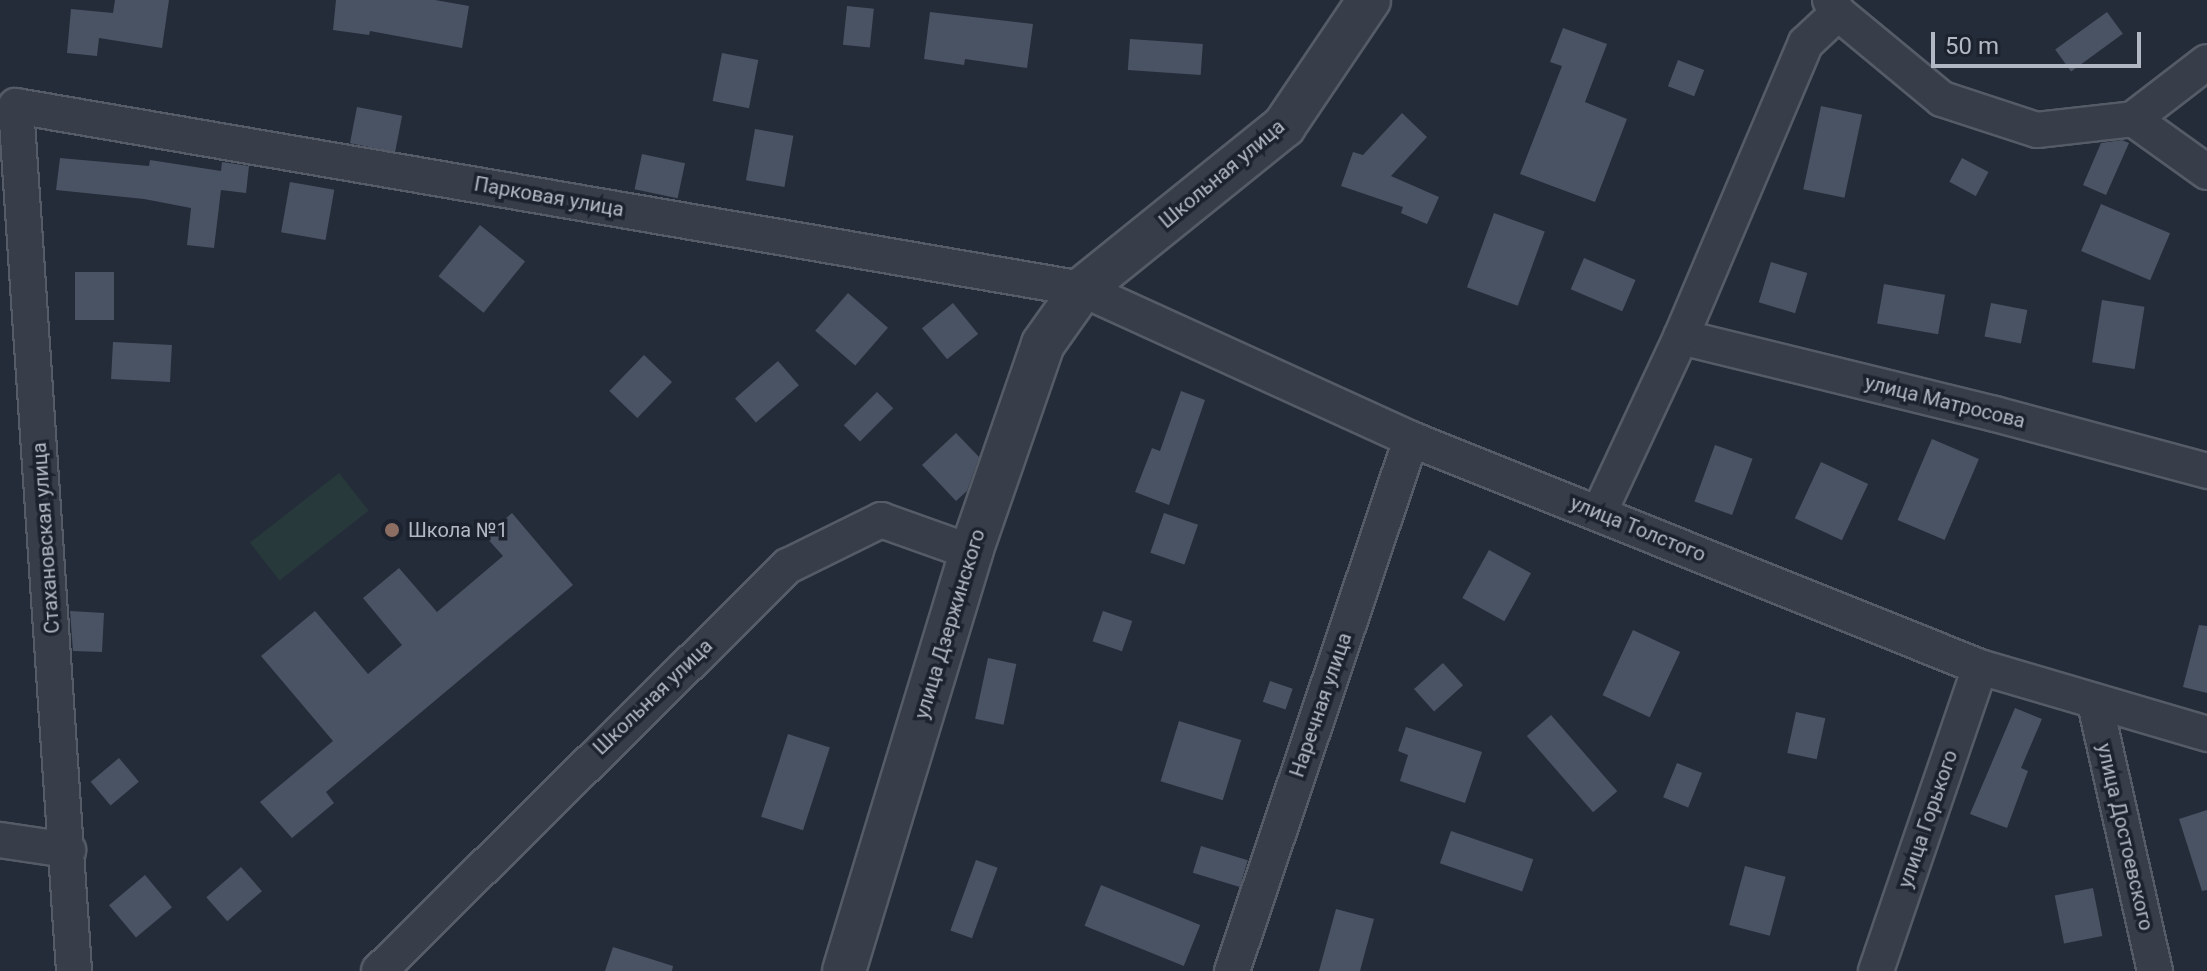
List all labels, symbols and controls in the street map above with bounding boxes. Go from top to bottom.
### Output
scale bar [1935,16,2145,66]
text: 50 m [1945,32,1999,60]
street label: Школьная улица [1154,115,1290,233]
street label: Парковая улица [472,172,626,222]
street label: улица Матросова [1862,370,2028,434]
street label: Стахановская улица [27,442,65,634]
street label: улица Толстого [1567,491,1709,567]
place label: Школа №1 [408,518,508,542]
marker: Школа №1 [383,521,401,539]
street label: улица Дзержинского [910,526,990,722]
street label: Наречная улица [1285,630,1357,780]
street label: Школьная улица [588,634,718,760]
street label: улица Достоевского [2092,741,2158,933]
street label: улица Горького [1893,747,1963,891]

